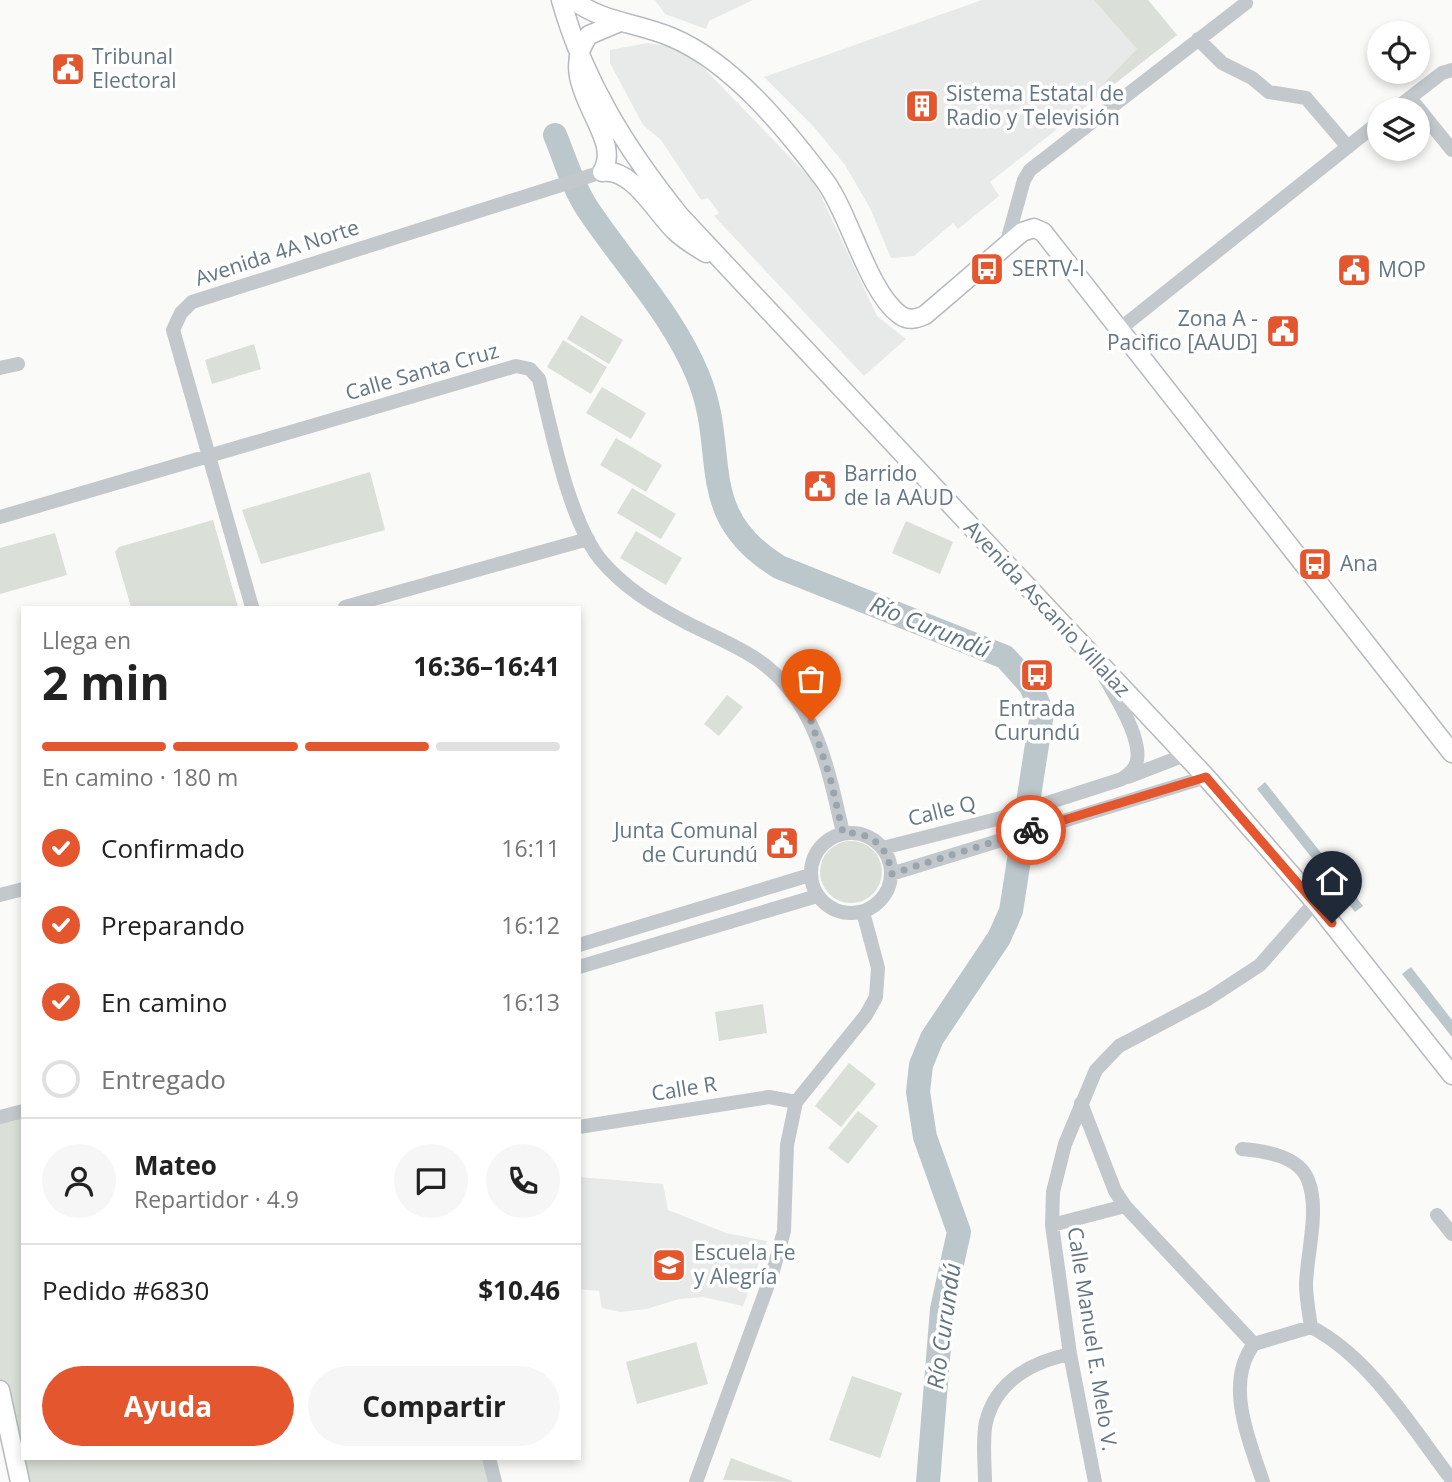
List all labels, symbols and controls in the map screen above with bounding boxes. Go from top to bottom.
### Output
map controls [1367,21,1430,161]
button: locate [1367,21,1430,84]
place label: Tribunal Electoral [92,42,177,94]
public building icon: Tribunal Electoral [49,50,87,88]
place label: Sistema Estatal de Radio y Televisión [946,79,1124,131]
building icon: Sistema Estatal de Radio y Televisión [903,87,941,125]
button: layers [1367,98,1430,161]
street label: Avenida 4A Norte [191,212,362,292]
bus stop icon: SERTV-I [968,250,1006,288]
public building icon: MOP [1335,251,1373,289]
place label: SERTV-I [1012,254,1085,282]
place label: MOP [1378,255,1426,283]
place label: Zona A - Pacìfico [AAUD] [1107,304,1258,356]
public building icon: Zona A - Pacìfico [AAUD] [1264,312,1302,350]
street label: Calle Santa Cruz [342,336,502,406]
place label: Barrido de la AAUD [844,459,954,511]
public building icon: Barrido de la AAUD [801,467,839,505]
street label: Avenida Ascanio Villalaz [958,514,1137,703]
bus stop icon: Ana [1296,545,1334,583]
place label: Ana [1340,549,1378,577]
water label: Río Curundú [866,587,995,665]
text: Llega en [42,624,131,656]
text: 16:36–16:41 [413,648,560,684]
pin [781,649,841,721]
text: 2 min [42,651,170,713]
bus stop icon: Entrada Curundú [1018,656,1056,694]
icon: bag [792,660,830,698]
place label: Entrada Curundú [994,694,1080,746]
text: En camino · 180 m [42,761,238,793]
street label: Calle Q [905,788,979,832]
courier [996,795,1066,865]
icon: bike [1012,811,1050,849]
place label: Junta Comunal de Curundú [612,816,758,868]
public building icon: Junta Comunal de Curundú [763,824,801,862]
icon: check [42,829,80,867]
text: Confirmado [101,830,245,866]
text: 16:11 [501,832,560,864]
pin [1302,851,1362,923]
icon: home [1313,862,1351,900]
icon: check [42,906,80,944]
text: Preparando [101,907,245,943]
text: 16:12 [501,909,560,941]
icon: check [42,983,80,1021]
text: En camino [101,984,227,1020]
text: 16:13 [501,986,560,1018]
text: Entregado [101,1061,226,1097]
street label: Calle R [649,1069,719,1107]
button: person [42,1144,116,1218]
button: chat [394,1144,468,1218]
button: phone [486,1144,560,1218]
text: Mateo [134,1147,217,1183]
text: Repartidor · 4.9 [134,1183,299,1215]
street label: Calle Manuel E. Melo V. [1061,1225,1125,1453]
place label: Escuela Fe y Alegría [694,1238,795,1290]
school or university icon: Escuela Fe y Alegría [650,1246,688,1284]
water label: Río Curundú [918,1261,968,1391]
text: Pedido #6830 [42,1272,209,1308]
text: $10.46 [478,1272,560,1308]
button: Ayuda [42,1366,294,1446]
button: Compartir [308,1366,560,1446]

